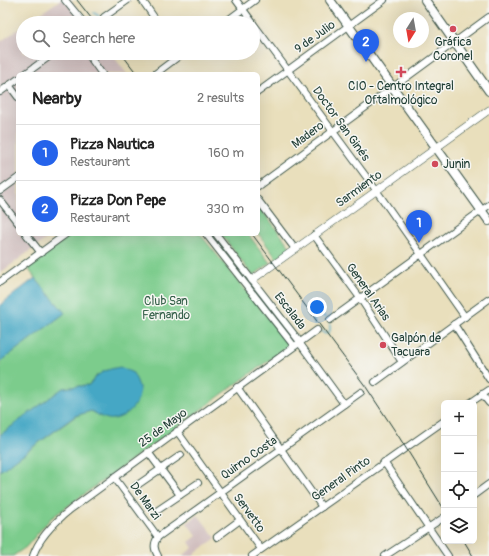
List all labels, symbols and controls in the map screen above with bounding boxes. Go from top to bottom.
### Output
north arrow [393,12,429,48]
search box [16,16,260,60]
street label: 9 de Julio [292,17,339,57]
marker: Gráfica Coronel [448,24,458,34]
icon: search [30,27,52,49]
text: Search here [62,29,135,48]
pin: 2 [353,29,379,62]
place label: Gráfica Coronel [433,35,473,64]
marker: CIO - Centro Integral Oftalmológico [395,66,407,78]
place label: CIO - Centro Integral Oftalmológico [348,79,454,108]
street label: Doctor San Ginés [309,84,373,165]
text: Nearby [32,88,81,109]
text: 2 results [197,90,244,106]
street label: Madero [289,118,328,152]
text: Pizza Nautica [70,135,154,154]
text: 1 [42,145,48,161]
text: 160 m [208,145,244,161]
text: Restaurant [70,154,130,170]
place label: Junin [443,157,471,172]
marker: Junin [430,159,440,169]
street label: Sarmiento [333,167,385,211]
text: Pizza Don Pepe [70,191,166,210]
text: 2 [41,201,49,217]
text: 330 m [206,201,244,217]
text: Restaurant [70,210,130,226]
pin: 1 [406,210,432,243]
street label: General Arias [343,260,394,324]
street label: Escalada [271,289,309,333]
park label: Club San Fernando [142,294,191,323]
your location [307,297,327,317]
place label: Galpón de Tacuara [391,331,441,360]
marker: Galpón de Tacuara [378,340,388,350]
map controls [441,400,477,544]
button: + [441,400,477,436]
street label: 25 de Mayo [136,405,191,451]
street label: Quirno Costa [218,433,280,483]
button: − [441,436,477,472]
street label: General Pinto [309,453,374,505]
button: locate [441,472,477,508]
street label: De Marzi [126,479,164,523]
street label: Servetto [230,491,269,536]
button: layers [441,508,477,544]

